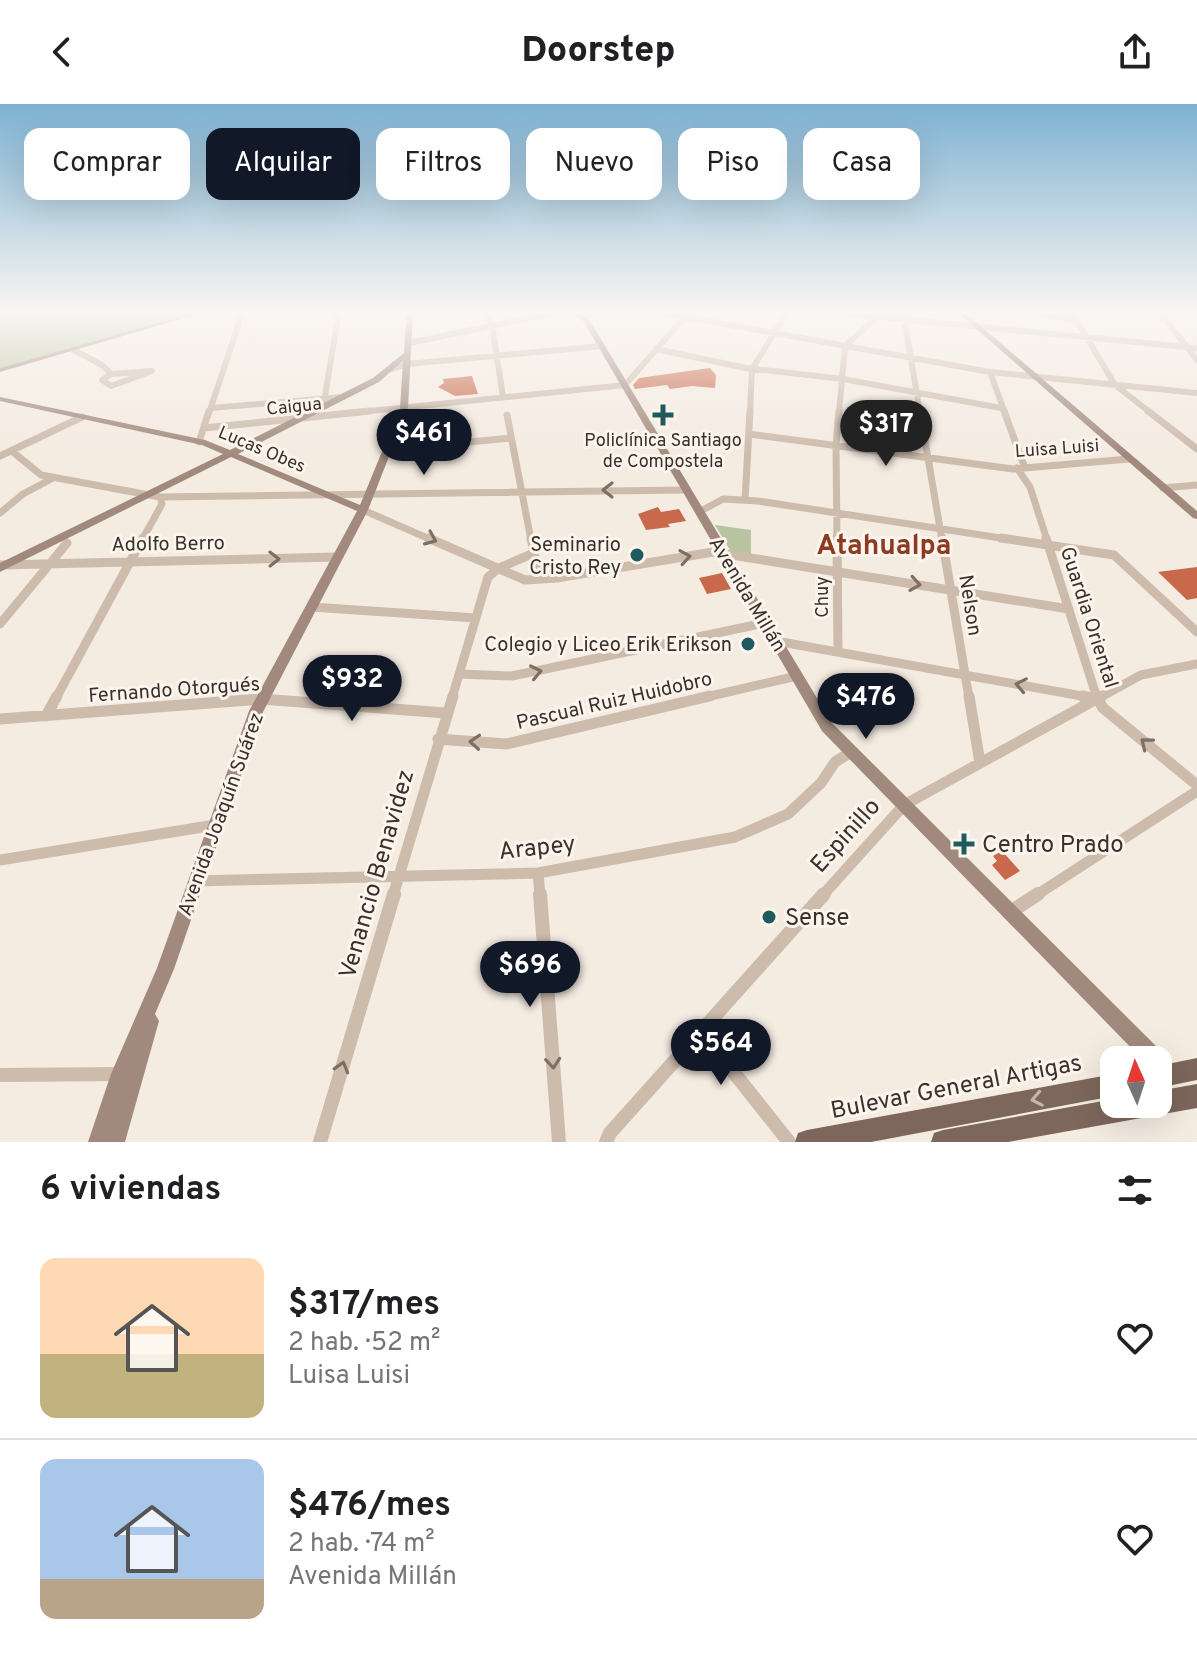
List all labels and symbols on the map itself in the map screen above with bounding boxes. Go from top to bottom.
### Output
street label: Caigua [265,393,323,422]
pin: $317 [839,400,933,468]
marker: Policlínica Santiago de Compostela [652,404,674,426]
pin: $461 [377,409,471,477]
street label: Lucas Obes [214,422,309,479]
place label: Policlínica Santiago de Compostela [584,430,742,474]
street label: Luisa Luisi [1014,435,1100,464]
one-way arrow [601,481,614,499]
district label: Atahualpa [817,529,951,565]
one-way arrow [423,530,437,546]
street label: Adolfo Berro [111,531,225,559]
place label: Seminario Cristo Rey [529,533,621,582]
street label: Avenida Millán [702,533,791,657]
street label: Guardia Oriental [1053,544,1123,692]
marker: Seminario Cristo Rey [628,546,646,564]
one-way arrow [678,549,691,566]
one-way arrow [268,550,281,567]
street label: Nelson [951,573,987,638]
one-way arrow [908,575,922,592]
street label: Chuy [812,576,835,618]
place label: Colegio y Liceo Erik Erikson [484,633,732,659]
marker: Colegio y Liceo Erik Erikson [739,635,757,653]
pin: $932 [305,655,399,723]
one-way arrow [530,664,543,681]
street label: Pascual Ruiz Huidobro [514,667,715,737]
street label: Fernando Otorgués [87,672,261,710]
pin: $476 [819,673,913,741]
one-way arrow [1014,677,1027,694]
street label: Avenida Joaquín Suárez [173,709,271,920]
one-way arrow [468,734,481,751]
one-way arrow [1141,738,1155,753]
street label: Venancio Benavidez [334,767,422,983]
street label: Espinillo [805,793,888,880]
street label: Arapey [497,830,577,868]
place label: Centro Prado [982,831,1124,861]
marker: Centro Prado [953,833,975,855]
place label: Sense [785,904,850,934]
marker: Sense [760,908,778,926]
pin: $696 [483,941,577,1009]
pin: $564 [674,1019,768,1087]
north arrow [1100,1046,1172,1118]
street label: Bulevar General Artigas [828,1049,1084,1127]
one-way arrow [544,1057,561,1070]
one-way arrow [332,1061,349,1075]
one-way arrow [1031,1090,1045,1107]

